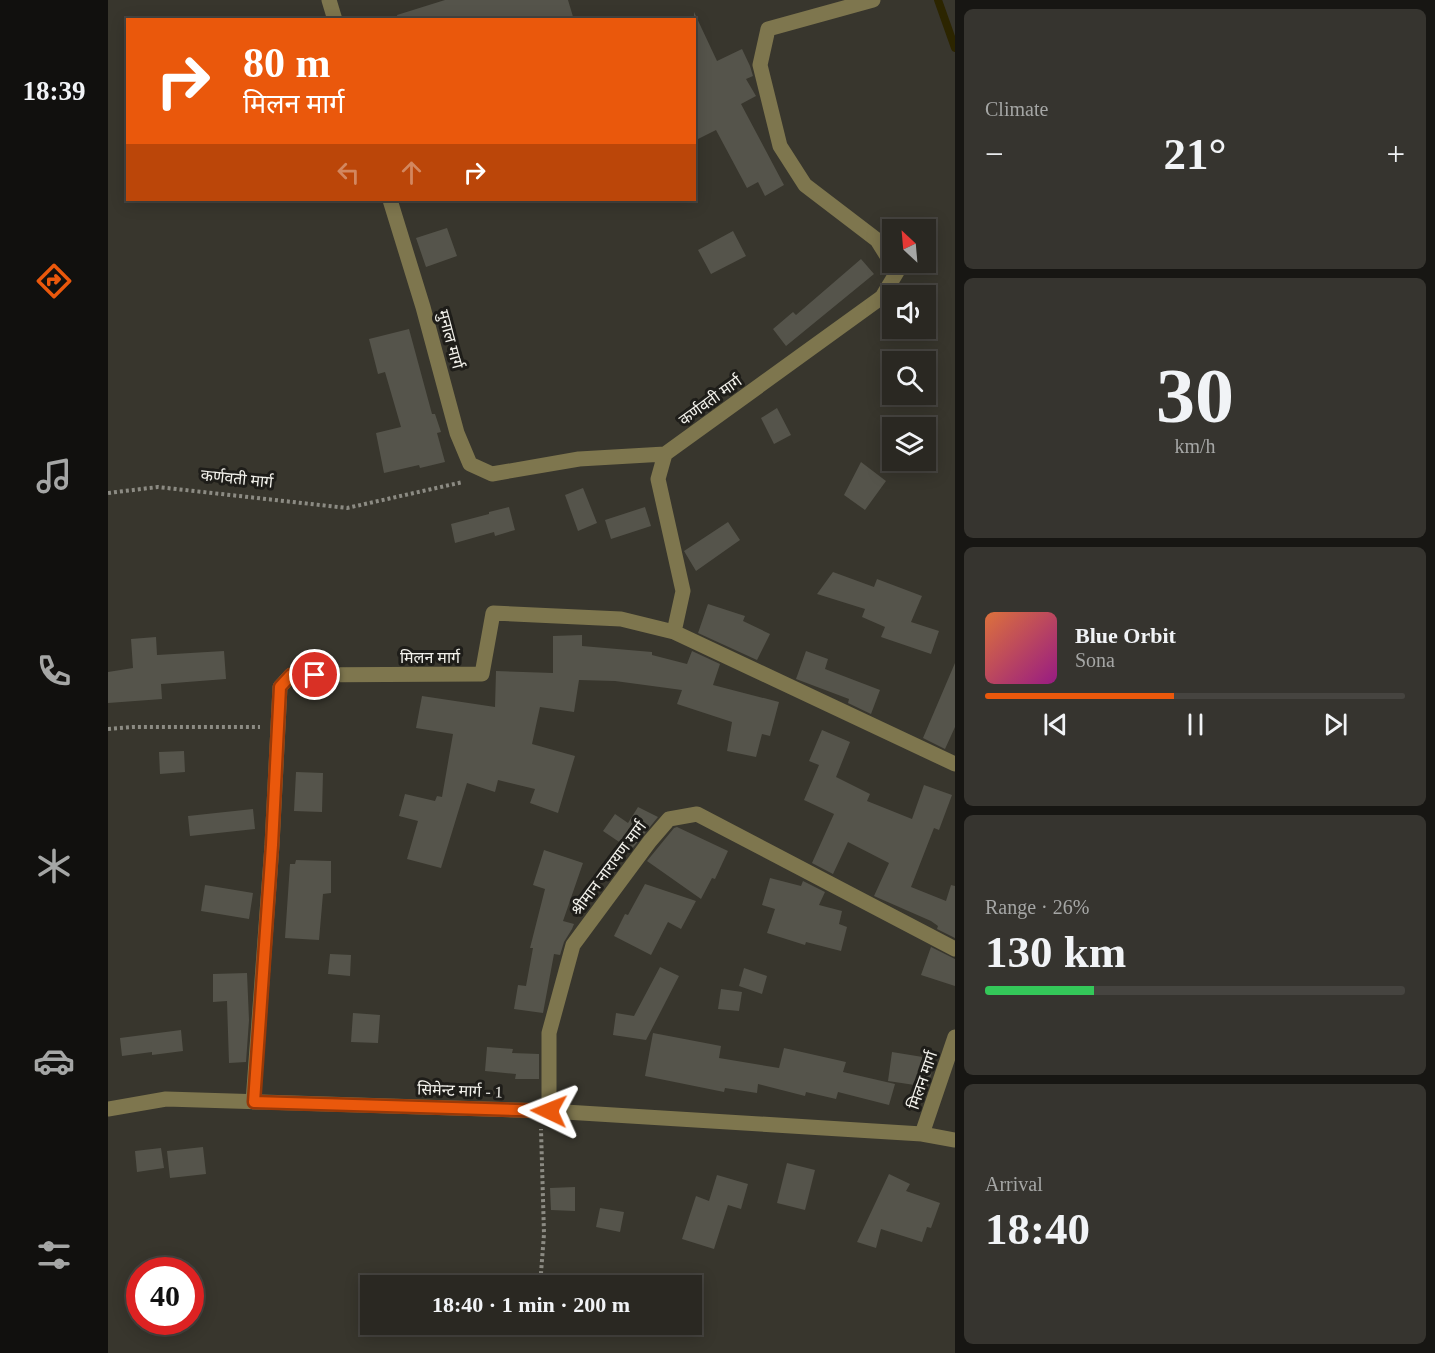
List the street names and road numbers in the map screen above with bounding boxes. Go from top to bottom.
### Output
street label: मुनाल मार्ग [433,308,468,372]
street label: कर्णवती मार्ग [675,371,746,429]
street label: कर्णवती मार्ग [200,465,275,491]
street label: मिलन मार्ग [400,648,461,666]
street label: श्रीमान नारायण मार्ग [567,817,650,919]
street label: मिलन मार्ग [904,1048,941,1111]
street label: सिमेन्ट मार्ग - 1 [417,1080,503,1100]

